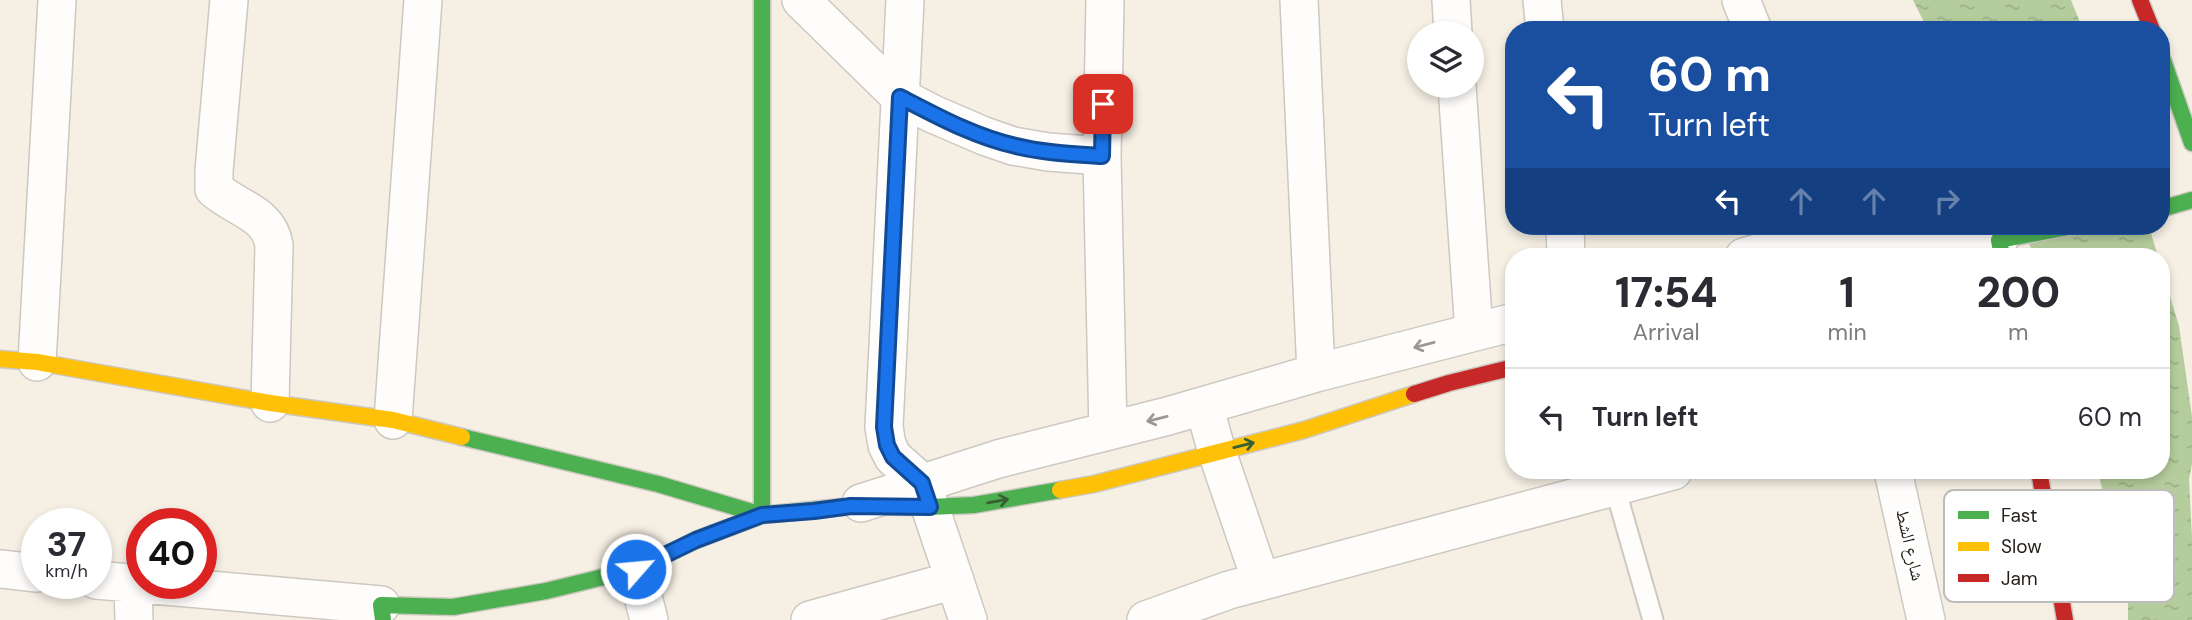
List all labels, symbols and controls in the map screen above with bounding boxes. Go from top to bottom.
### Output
map controls [1407,21,1484,98]
button: layers [1407,21,1484,98]
text: 60 m [1648,42,1771,106]
icon: left [1533,49,1624,140]
pin [1073,74,1133,134]
icon: arrive [1084,85,1122,123]
text: Turn left [1648,104,1770,146]
icon: left [1709,182,1747,220]
icon: ahead [1782,182,1820,220]
icon: ahead [1855,182,1893,220]
icon: right [1928,182,1966,220]
text: 17:54 [1615,265,1718,320]
text: 1 [1839,265,1855,320]
text: 200 [1977,265,2060,320]
text: Arrival [1633,317,1700,347]
text: min [1828,317,1867,347]
text: m [2008,317,2029,347]
one-way arrow [1413,339,1436,352]
icon: left [1533,398,1571,436]
text: Turn left [1592,400,1699,434]
text: 60 m [2078,400,2142,434]
one-way arrow [1146,413,1169,426]
one-way arrow [1232,438,1255,451]
legend [1944,490,2174,602]
one-way arrow [986,494,1009,507]
text: Fast [2001,503,2037,528]
street label: شارع الشط [1890,507,1930,583]
speed limit sign: 40 [126,508,217,599]
text: 37 [47,521,86,567]
position arrow [599,532,673,606]
text: Slow [2001,534,2042,559]
text: km/h [45,559,88,583]
text: Jam [2001,566,2038,591]

